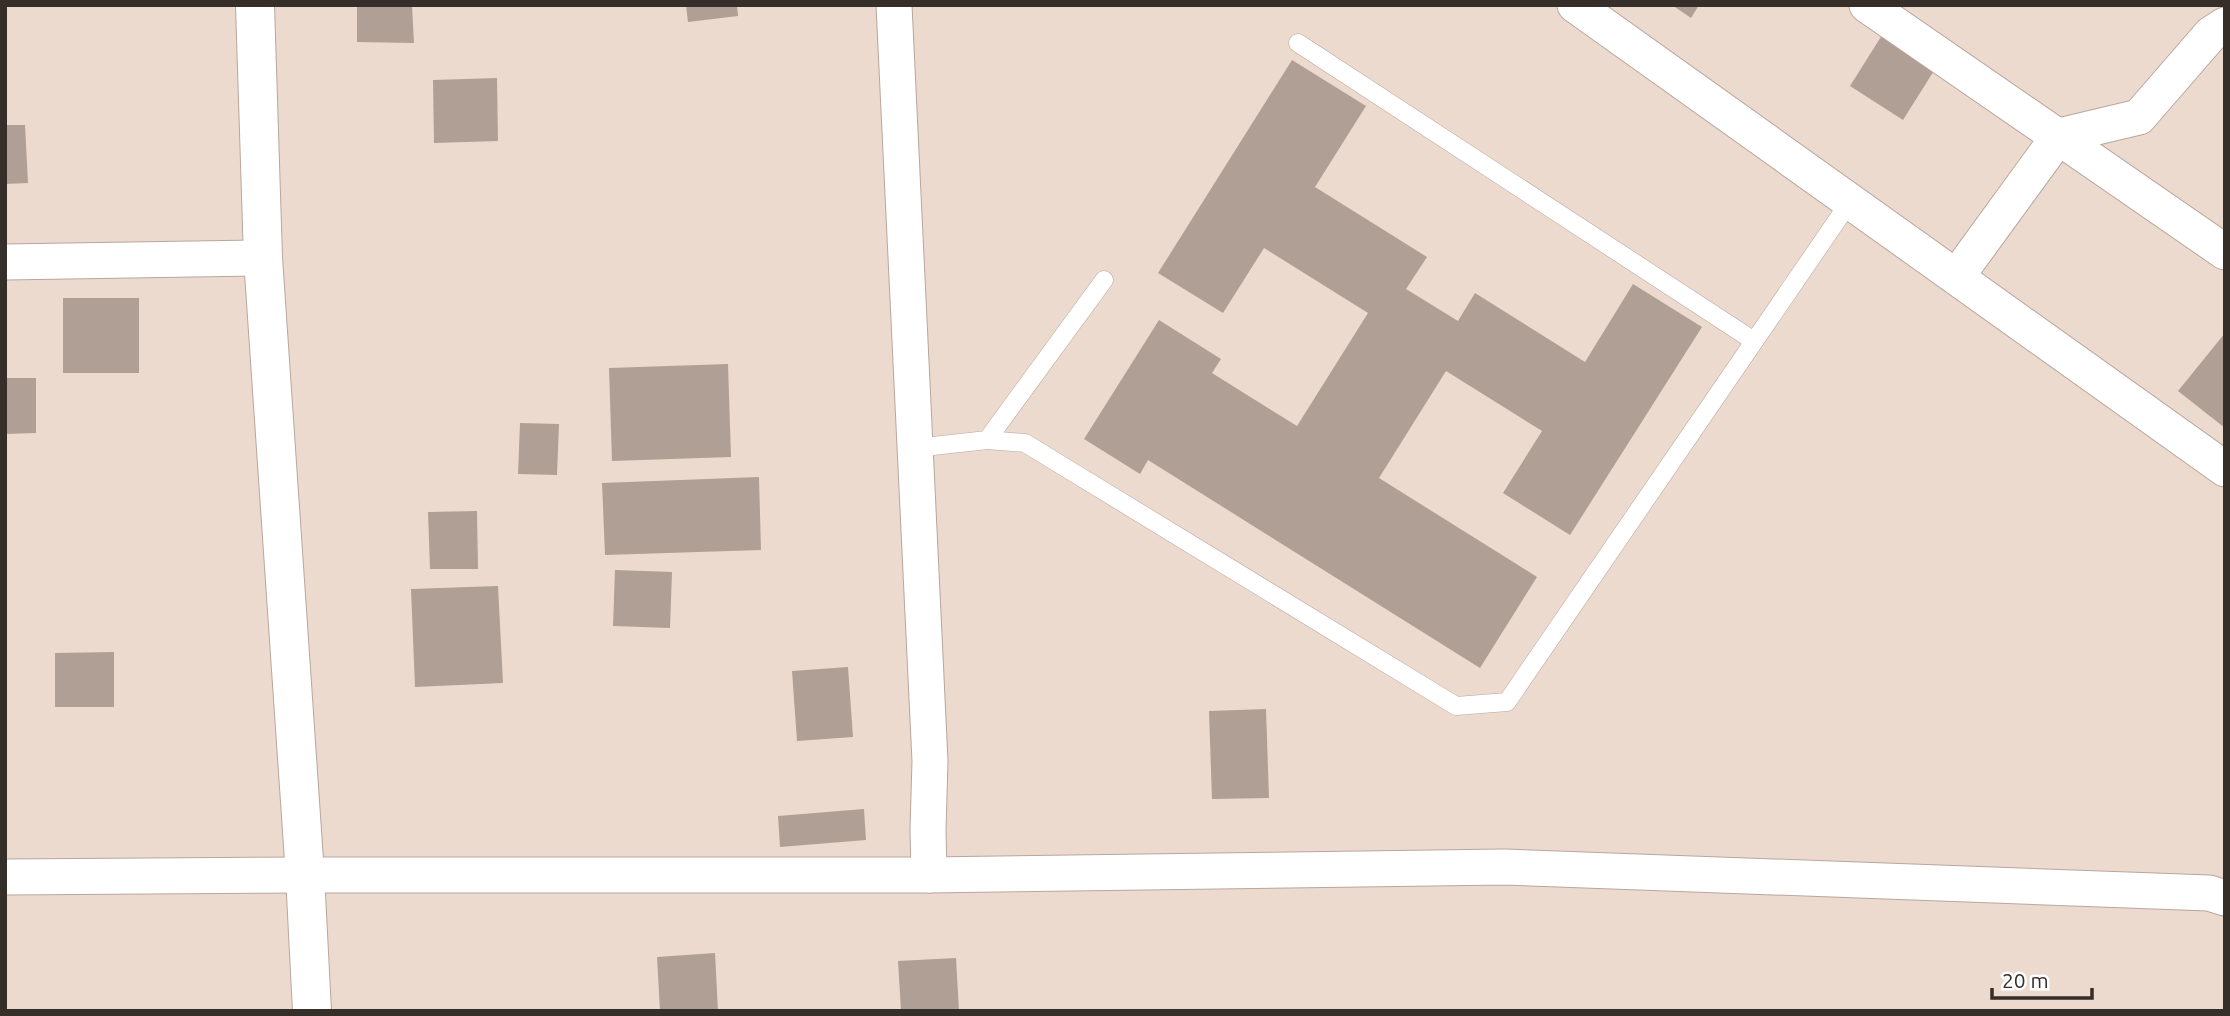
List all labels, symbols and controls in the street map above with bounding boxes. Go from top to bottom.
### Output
scale bar [1992,956,2092,1000]
text: 20 m [2002,968,2049,992]

